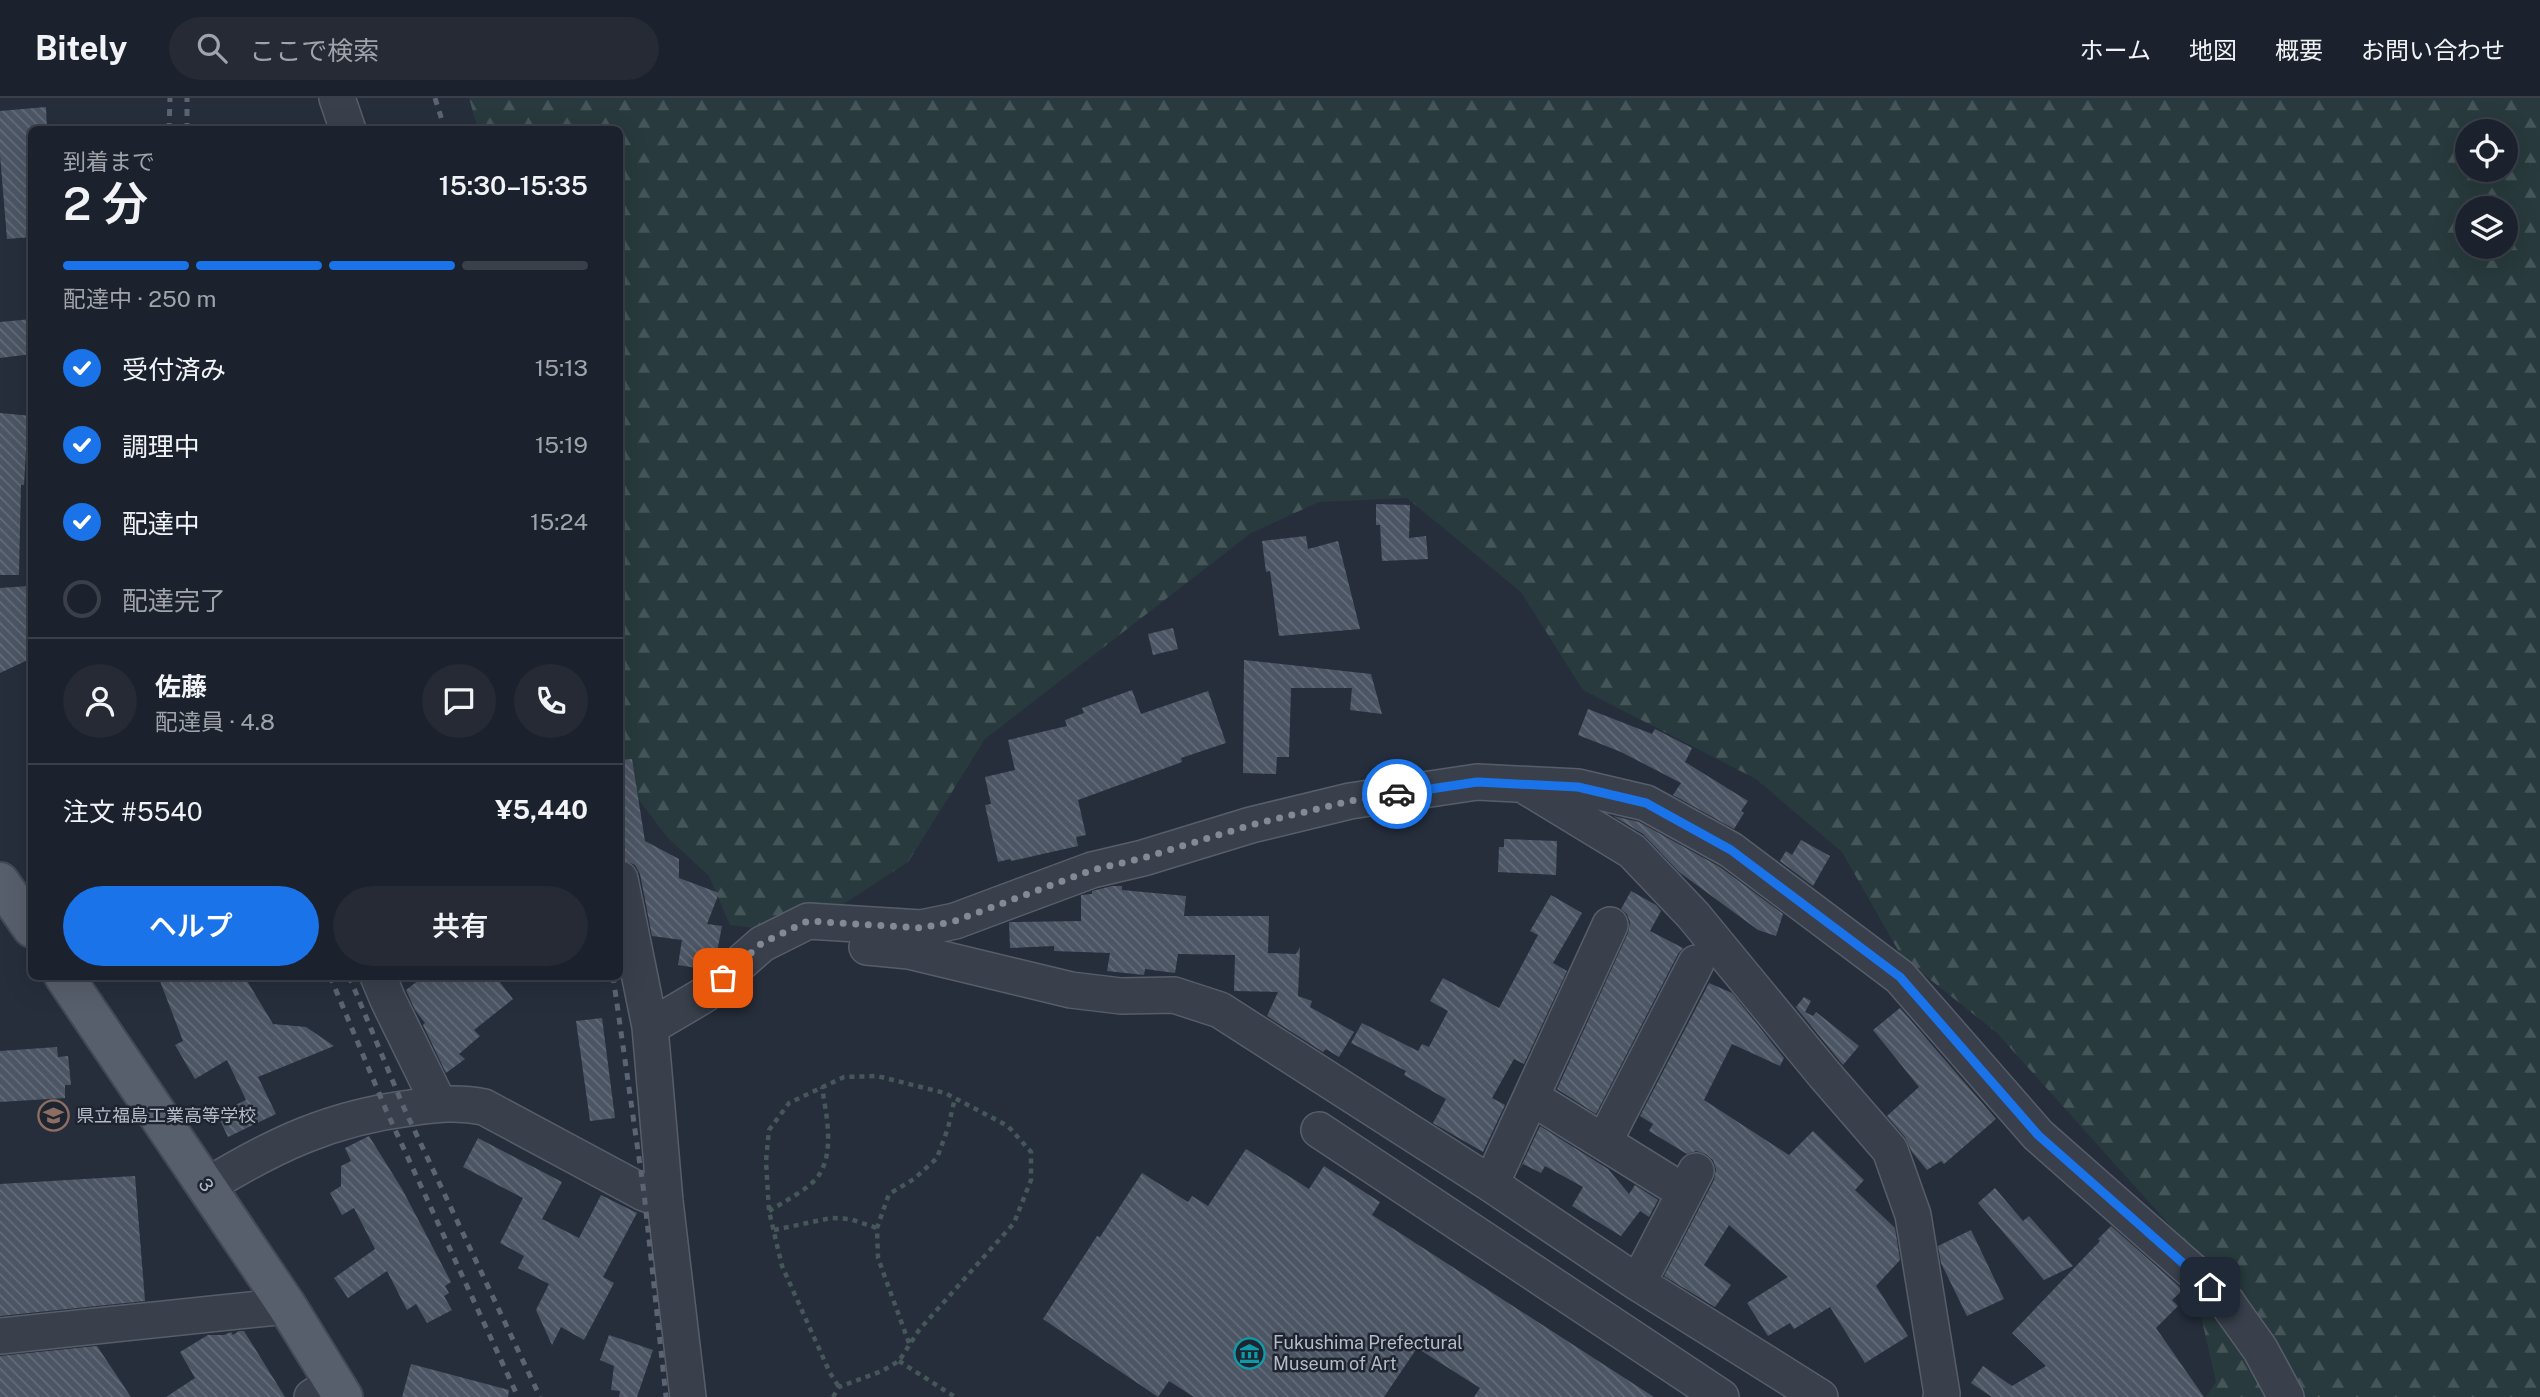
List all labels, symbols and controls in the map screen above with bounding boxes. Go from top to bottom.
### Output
search box [169,17,659,80]
text: Bitely [35,29,127,67]
icon: search [193,29,231,67]
text: ここで検索 [249,35,379,66]
text: ホーム [2080,36,2151,64]
text: 地図 [2189,36,2237,64]
text: 概要 [2275,36,2323,64]
text: お問い合わせ [2361,36,2505,64]
map controls [2455,119,2518,259]
button: locate [2455,119,2518,182]
text: 到着まで [63,148,155,175]
text: 15:30–15:35 [439,170,588,201]
text: 2 分 [63,176,148,230]
button: layers [2455,196,2518,259]
text: 配達中 · 250 m [63,285,216,312]
icon: check [63,349,101,387]
text: 受付済み [122,354,226,385]
text: 15:13 [535,354,588,381]
icon: check [63,426,101,464]
text: 調理中 [122,431,200,462]
text: 15:19 [535,431,588,458]
icon: check [63,503,101,541]
text: 配達中 [122,508,200,539]
text: 15:24 [530,508,588,535]
text: 配達完了 [122,585,226,616]
button: person [63,664,137,738]
button: chat [422,664,496,738]
button: phone [514,664,588,738]
text: 佐藤 [155,671,207,702]
text: 配達員 · 4.8 [155,708,275,735]
courier [1362,759,1432,829]
icon: car [1378,775,1416,813]
text: ¥5,440 [495,794,588,825]
text: 注文 #5540 [63,796,203,827]
button: ヘルプ [63,886,319,966]
button: 共有 [333,886,588,966]
pin [693,948,753,1008]
icon: bag [704,959,742,997]
school or university icon: 県立福島工業高等学校 [36,1099,70,1133]
place label: 県立福島工業高等学校 [76,1105,256,1126]
street label: 3 [195,1174,218,1195]
pin [2180,1257,2240,1317]
icon: home [2191,1268,2229,1306]
place label: Fukushima Prefectural Museum of Art [1273,1332,1463,1374]
museum icon: Fukushima Prefectural Museum of Art [1233,1336,1267,1370]

